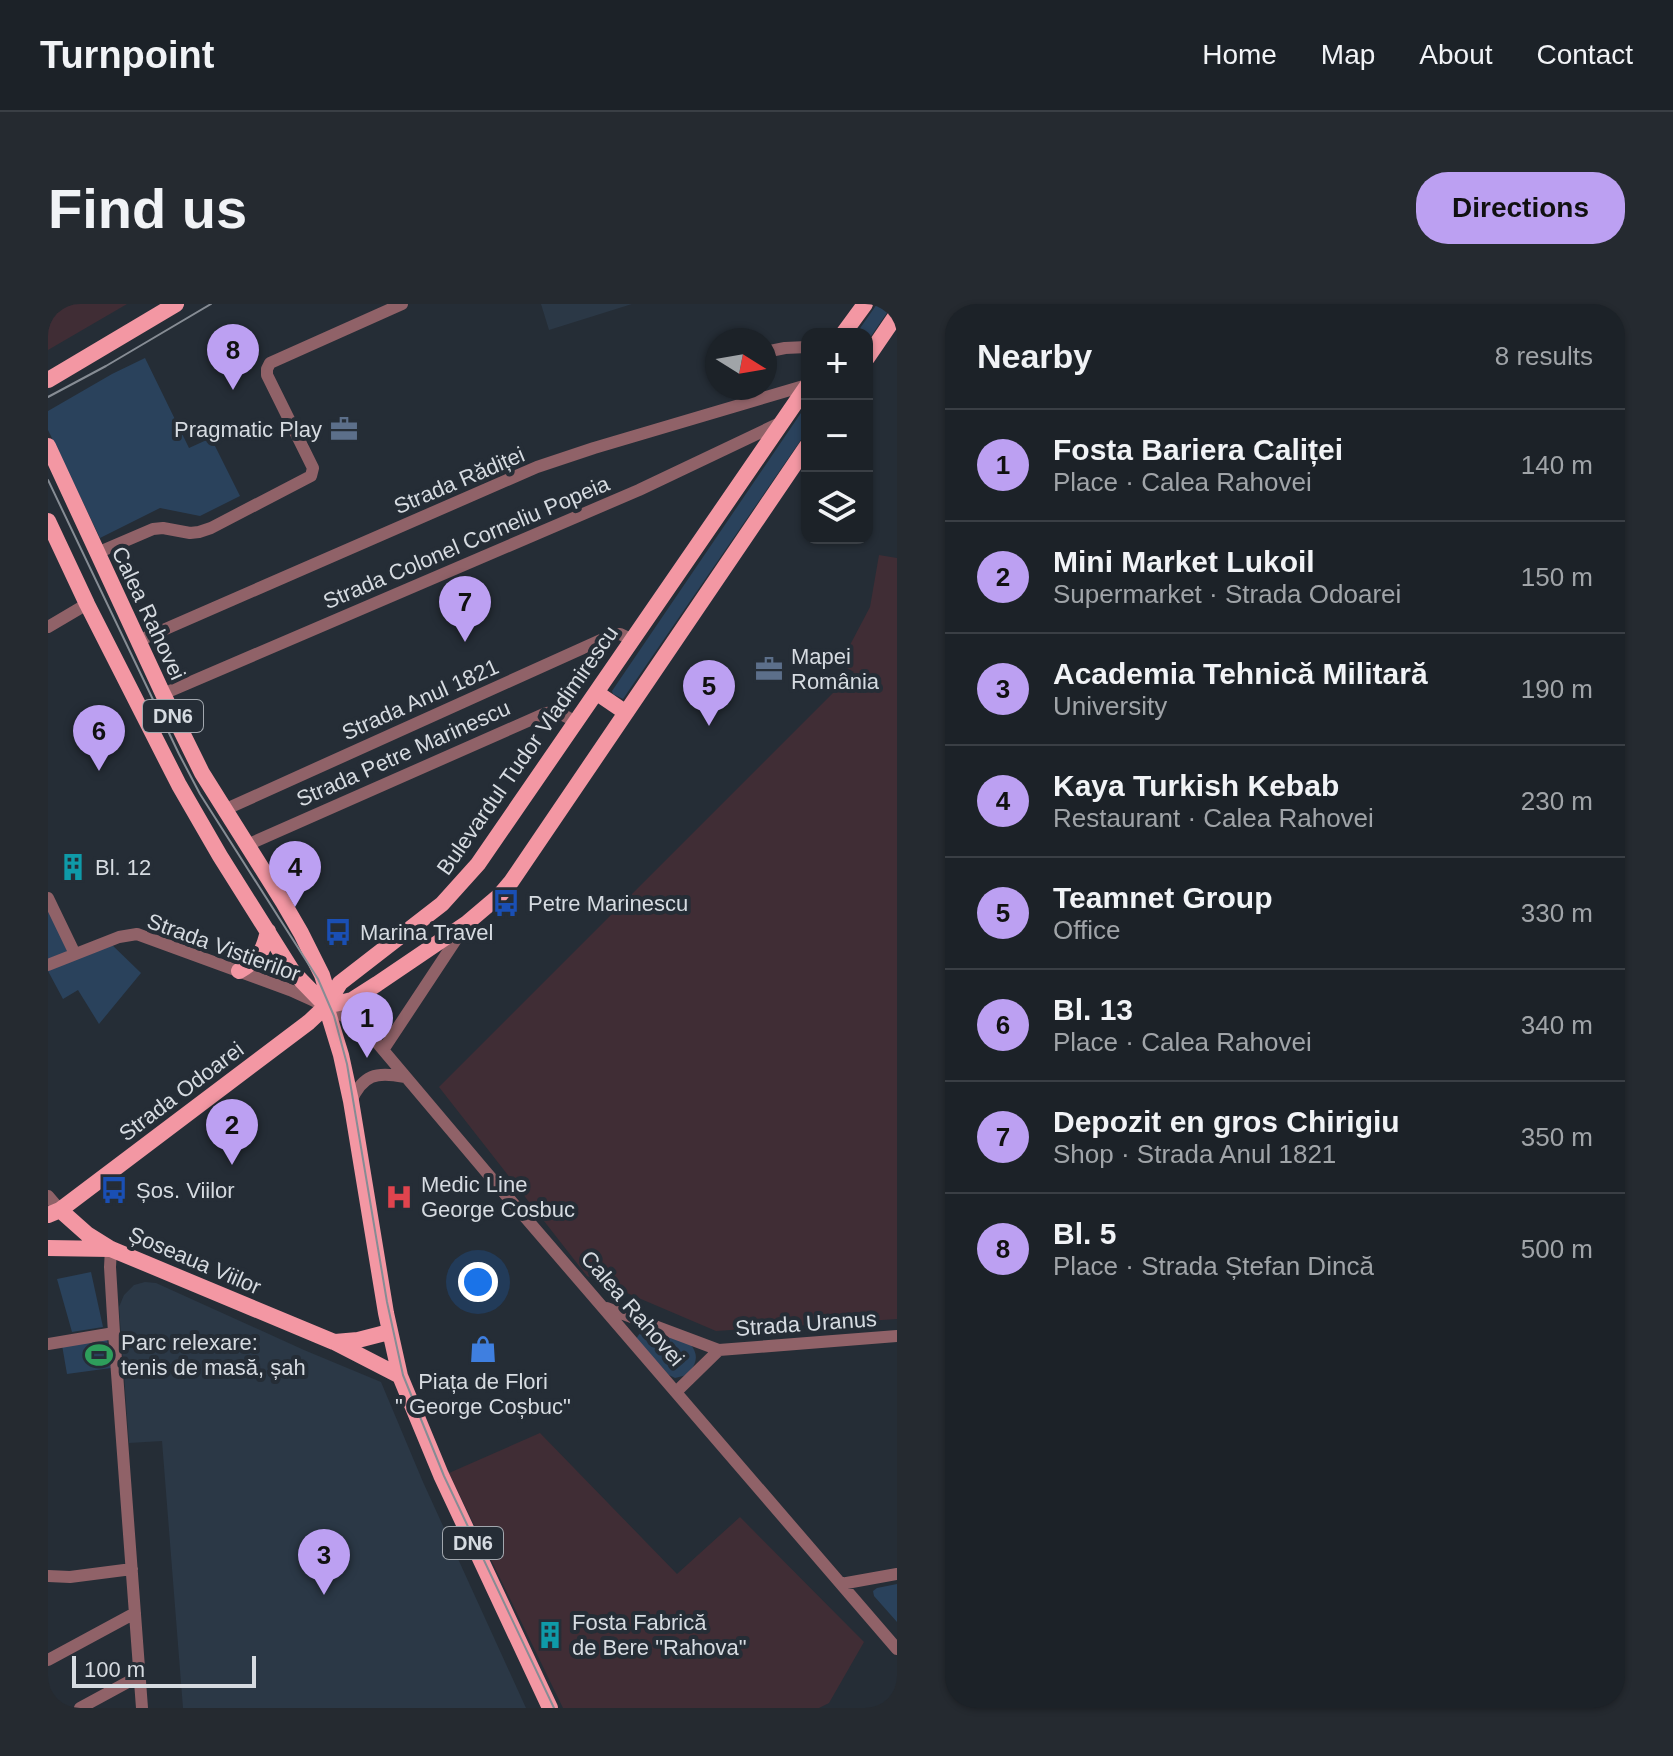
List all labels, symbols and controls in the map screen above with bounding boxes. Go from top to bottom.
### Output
text: Turnpoint [40,34,214,76]
text: Home [1202,39,1277,70]
text: Map [1321,39,1375,70]
text: About [1419,39,1493,70]
text: Contact [1537,39,1633,70]
button: Directions [1416,172,1625,244]
text: Find us [48,177,247,240]
pin: 8 [207,324,259,390]
north arrow [705,328,777,400]
map controls [801,328,873,544]
button: + [801,328,873,400]
text: Nearby [977,337,1092,375]
text: 8 results [1495,341,1593,371]
button: − [801,400,873,472]
office icon: Pragmatic Play [329,414,359,444]
place label: Pragmatic Play [174,417,322,442]
text: Fosta Bariera Caliței [1053,433,1343,466]
street label: Strada Rădiței [390,442,528,519]
text: 1 [996,450,1010,480]
text: 140 m [1521,450,1593,480]
text: Place · Calea Rahovei [1053,467,1312,497]
street label: Strada Colonel Corneliu Popeia [319,470,614,614]
button: layers [801,472,873,544]
street label: Calea Rahovei [107,543,190,684]
text: Mini Market Lukoil [1053,545,1315,578]
text: 2 [996,562,1010,592]
text: 150 m [1521,562,1593,592]
pin: 7 [439,576,491,642]
text: Supermarket · Strada Odoarei [1053,579,1401,609]
street label: Bulevardul Tudor Vladimirescu [432,621,623,880]
place label: Mapei România [791,644,880,694]
street label: Strada Anul 1821 [338,654,502,745]
office icon: Mapei România [754,654,784,684]
text: Academia Tehnică Militară [1053,657,1428,690]
pin: 5 [683,660,735,726]
text: 3 [996,674,1010,704]
text: 190 m [1521,674,1593,704]
text: University [1053,691,1167,721]
street label: Strada Petre Marinescu [293,695,514,812]
road number: DN6 [143,700,203,732]
pin: 6 [73,705,125,771]
text: Kaya Turkish Kebab [1053,769,1339,802]
text: 4 [996,786,1010,816]
text: 230 m [1521,786,1593,816]
text: Restaurant · Calea Rahovei [1053,803,1374,833]
pin: 4 [269,841,321,907]
building icon: Bl. 12 [58,852,88,882]
place label: Bl. 12 [95,855,151,880]
text: Teamnet Group [1053,881,1272,914]
bus stop icon: Petre Marinescu [491,888,521,918]
place label: Petre Marinescu [528,891,688,916]
text: 5 [996,898,1010,928]
text: 330 m [1521,898,1593,928]
street label: Strada Vistierilor [144,908,304,987]
text: Office [1053,915,1120,945]
bus stop icon: Marina Travel [323,917,353,947]
place label: Marina Travel [360,920,493,945]
pin: 1 [341,992,393,1058]
text: Bl. 13 [1053,993,1133,1026]
text: 6 [996,1010,1010,1040]
text: 340 m [1521,1010,1593,1040]
text: Place · Calea Rahovei [1053,1027,1312,1057]
street label: Strada Odoarei [114,1037,248,1146]
pin: 2 [206,1099,258,1165]
text: Depozit en gros Chirigiu [1053,1105,1400,1138]
text: 7 [996,1122,1010,1152]
text: 350 m [1521,1122,1593,1152]
text: Shop · Strada Anul 1821 [1053,1139,1336,1169]
place label: Medic Line George Cosbuc [421,1172,575,1222]
bus stop icon: Șos. Viilor [99,1175,129,1205]
place label: Șos. Viilor [136,1178,235,1203]
hospital icon: Medic Line George Cosbuc [384,1182,414,1212]
text: Bl. 5 [1053,1217,1116,1250]
street label: Șoseaua Viilor [125,1221,265,1300]
text: 8 [996,1234,1010,1264]
text: 500 m [1521,1234,1593,1264]
street label: Calea Rahovei [576,1246,689,1371]
text: Place · Strada Ștefan Dincă [1053,1251,1374,1281]
your location [458,1262,498,1302]
street label: Strada Uranus [734,1306,878,1341]
place label: Parc relexare: tenis de masă, șah [121,1330,306,1380]
shop icon: Piața de Flori " George Coșbuc" [468,1334,498,1364]
sports icon: Parc relexare: tenis de masă, șah [84,1340,114,1370]
place label: Piața de Flori " George Coșbuc" [395,1369,571,1419]
road number: DN6 [443,1527,503,1559]
pin: 3 [298,1529,350,1595]
place label: Fosta Fabrică de Bere "Rahova" [572,1610,747,1660]
building icon: Fosta Fabrică de Bere "Rahova" [535,1620,565,1650]
scale bar [72,1652,256,1688]
text: 100 m [84,1657,145,1682]

